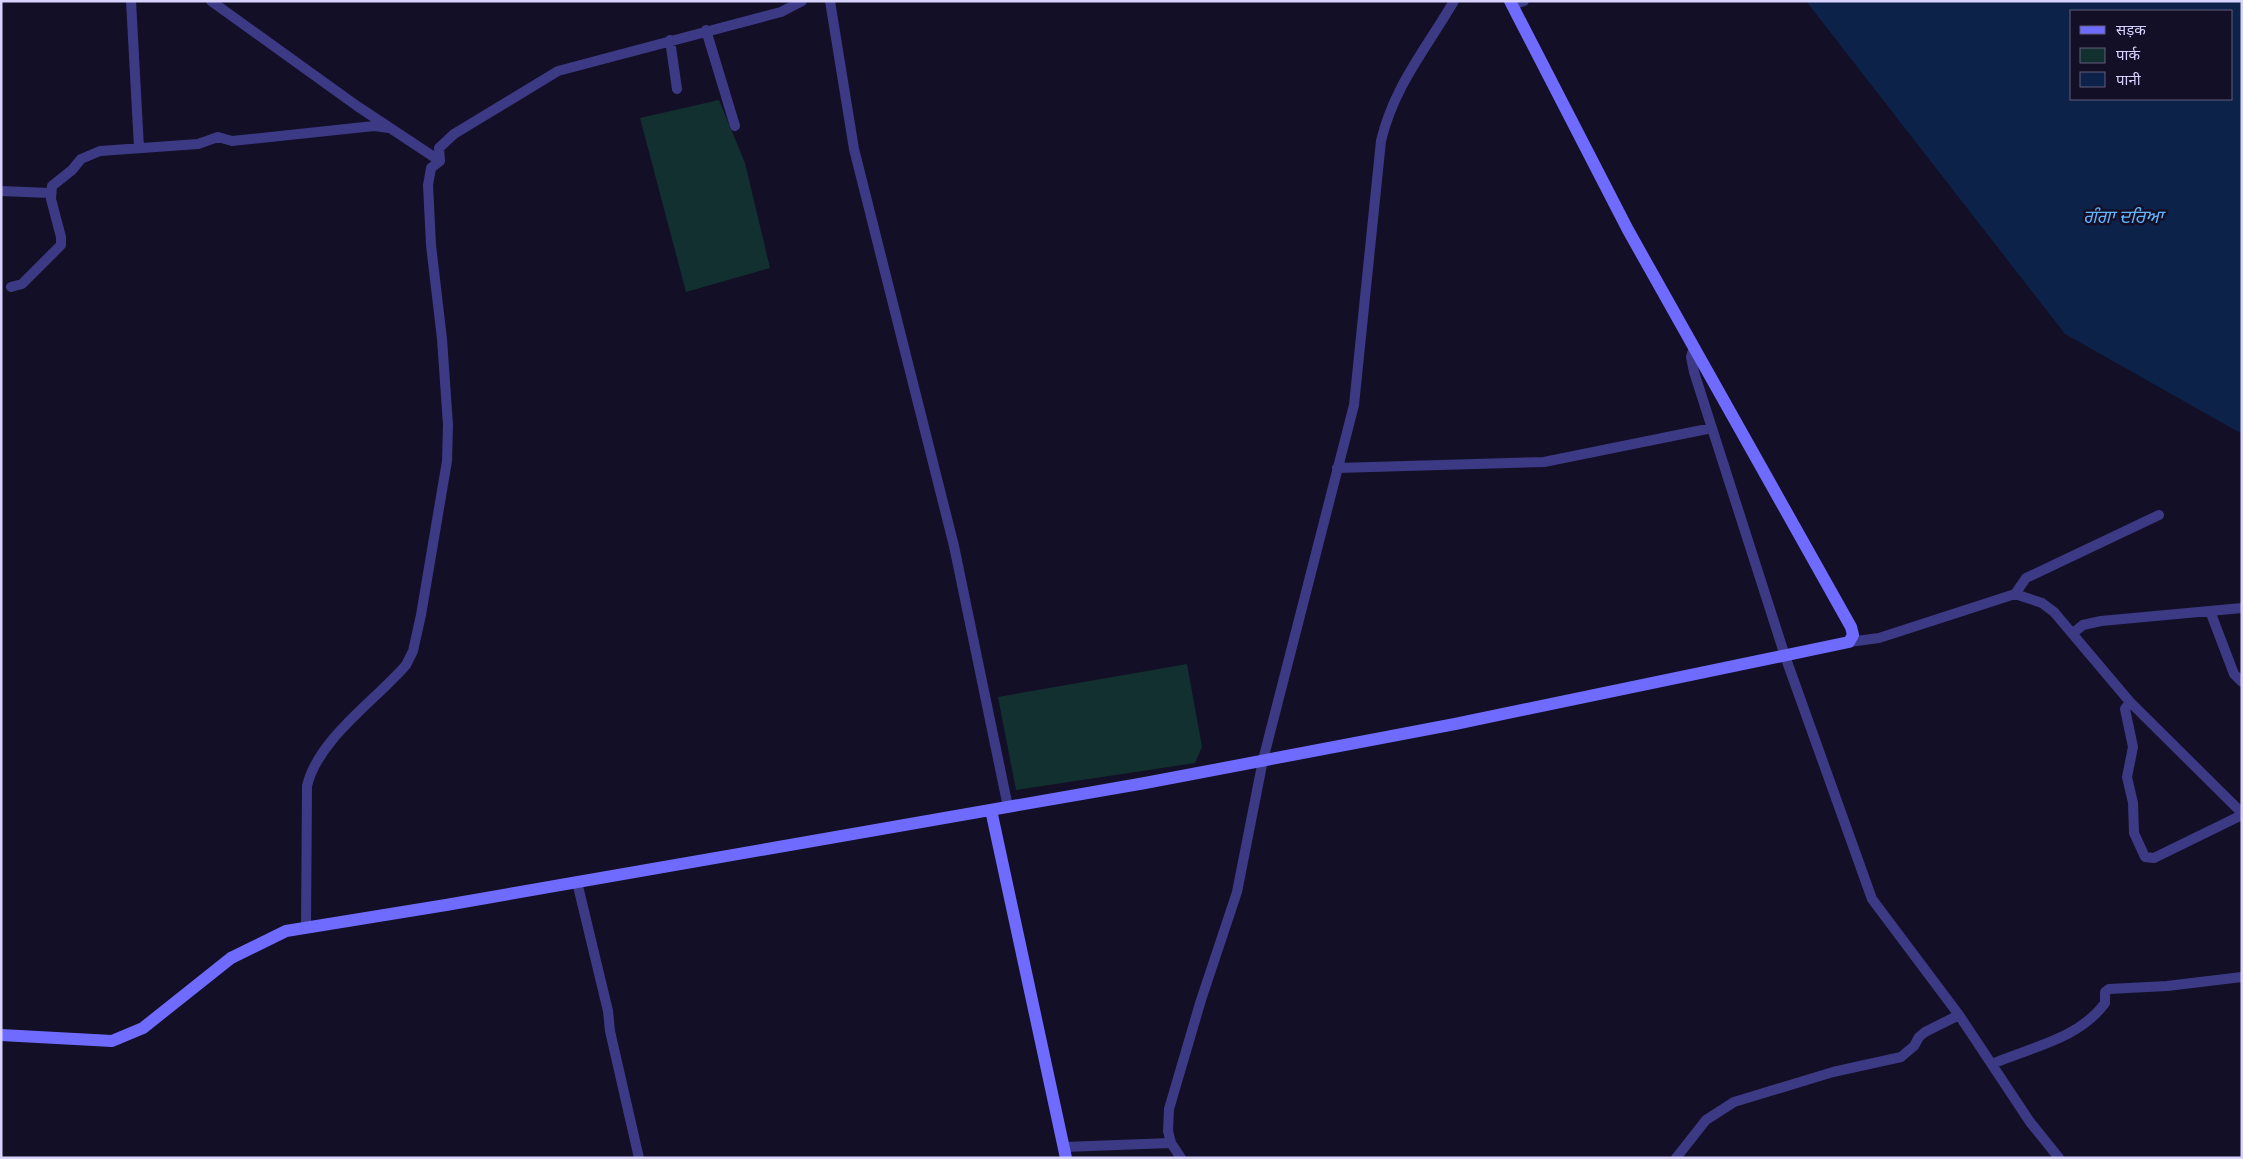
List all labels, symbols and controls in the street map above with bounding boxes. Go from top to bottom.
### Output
legend [2070,10,2233,100]
text: सड़क [2116,21,2146,39]
text: पार्क [2116,46,2140,64]
text: पानी [2116,71,2142,89]
water label: ਗੰਗਾ ਦਰਿਆ [2083,206,2166,227]

